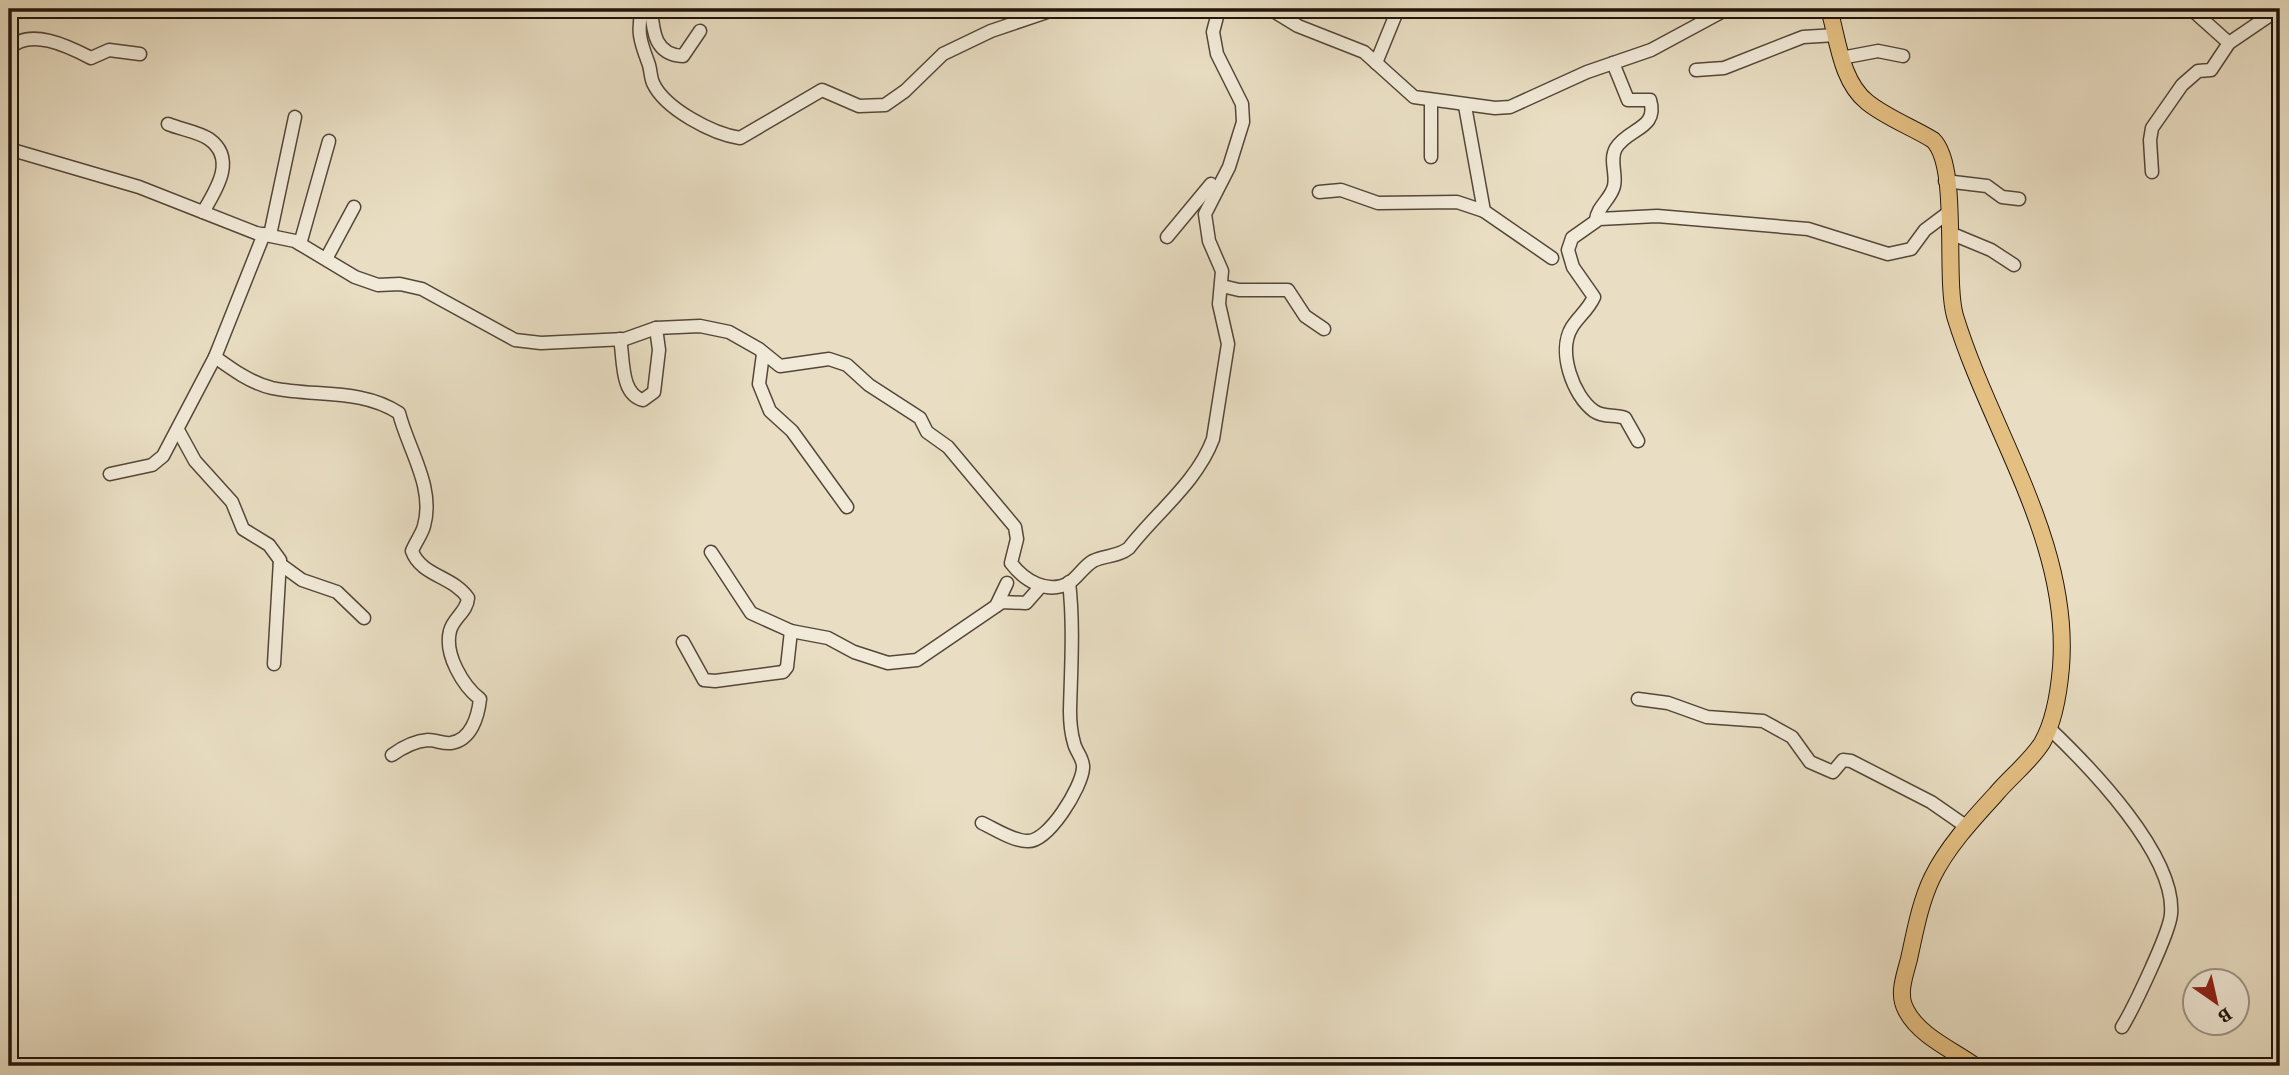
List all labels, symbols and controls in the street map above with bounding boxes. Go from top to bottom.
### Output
north arrow [2180,967,2250,1036]
text: B [2213,1002,2237,1029]

